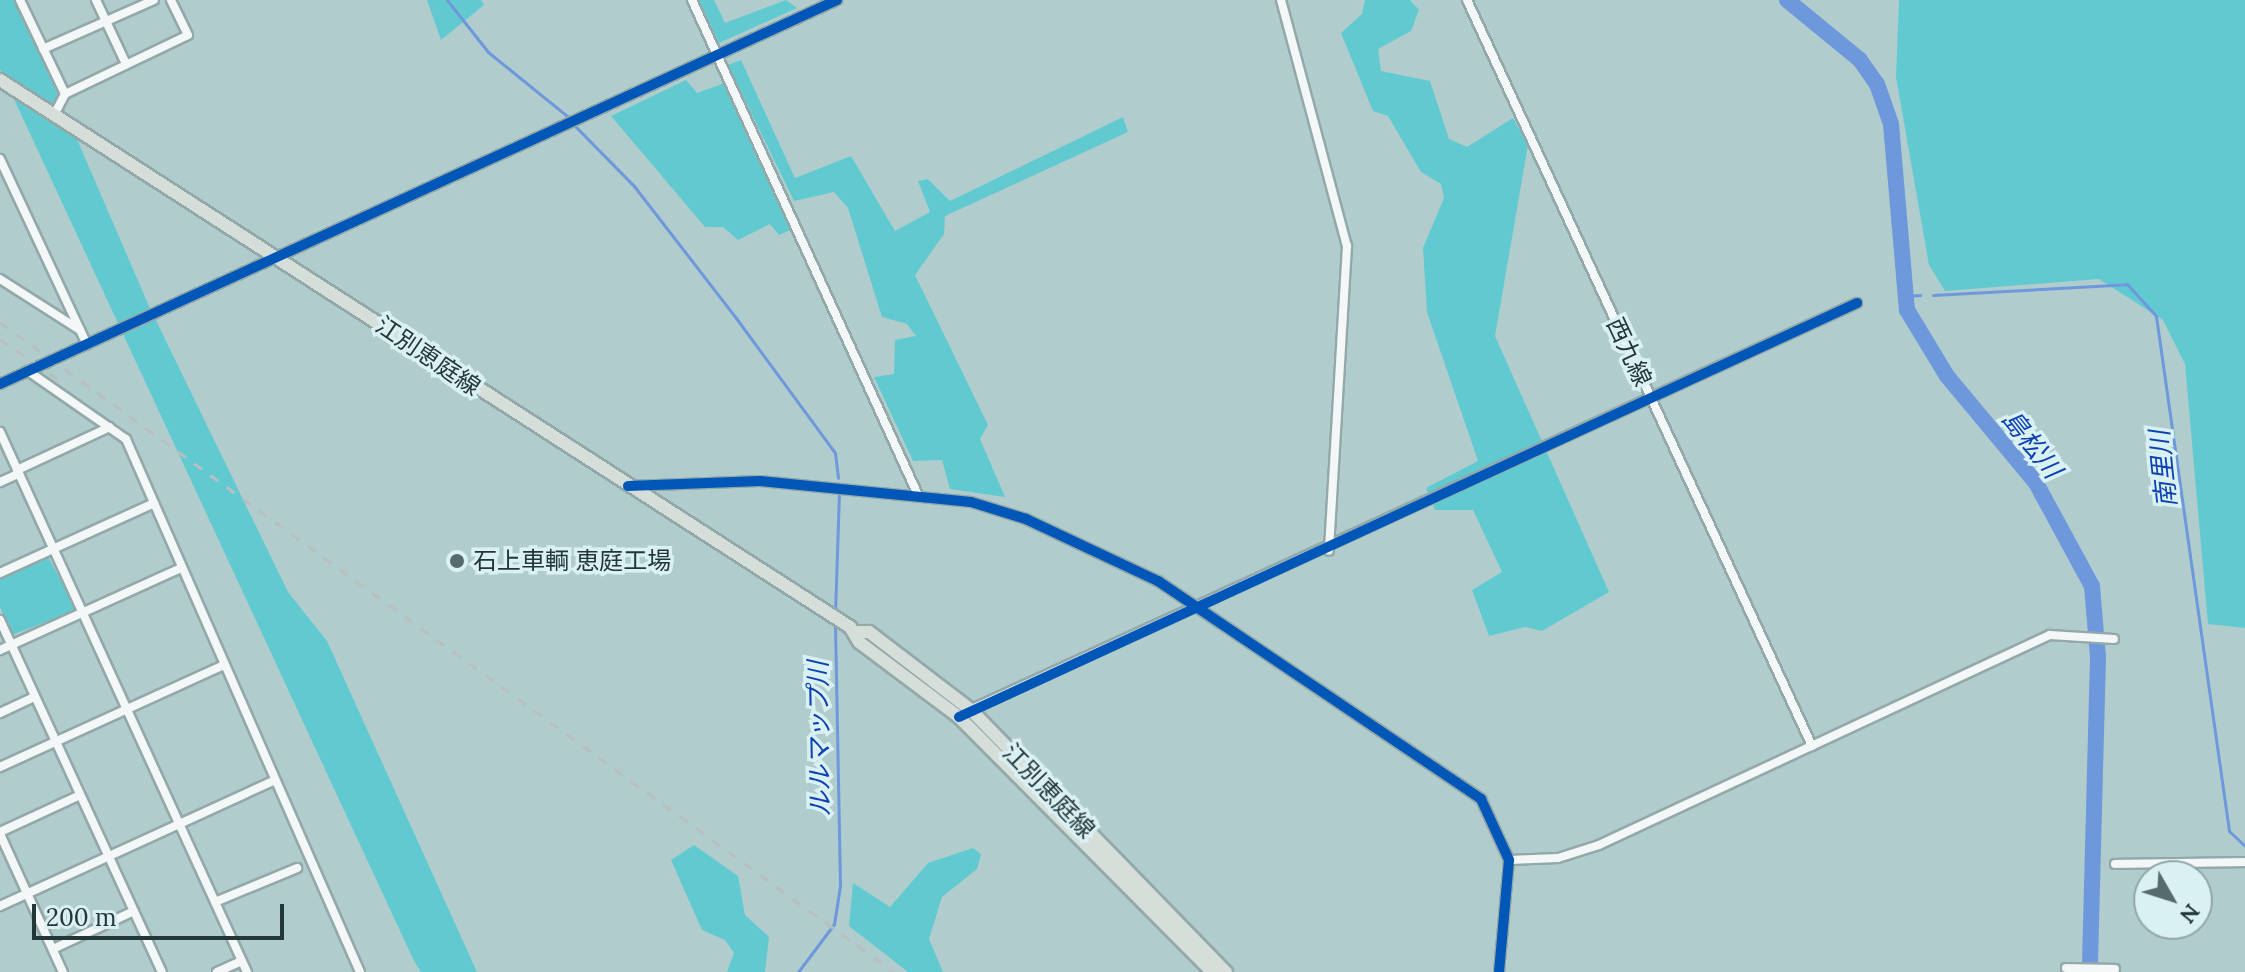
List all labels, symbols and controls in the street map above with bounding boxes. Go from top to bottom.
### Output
street label: 江別恵庭線 [370,311,486,401]
street label: 西九線 [1601,313,1657,391]
water label: 島松川 [1996,404,2068,484]
water label: 南里川 [2143,429,2183,509]
place label: 石上車輌 恵庭工場 [473,547,671,575]
marker: 石上車輌 恵庭工場 [448,552,466,570]
water label: ルルマップ川 [802,661,836,817]
street label: 江別恵庭線 [997,738,1101,844]
north arrow [2133,860,2213,940]
scale bar [36,888,288,938]
text: N [2174,898,2206,929]
text: 200 m [46,902,116,933]

